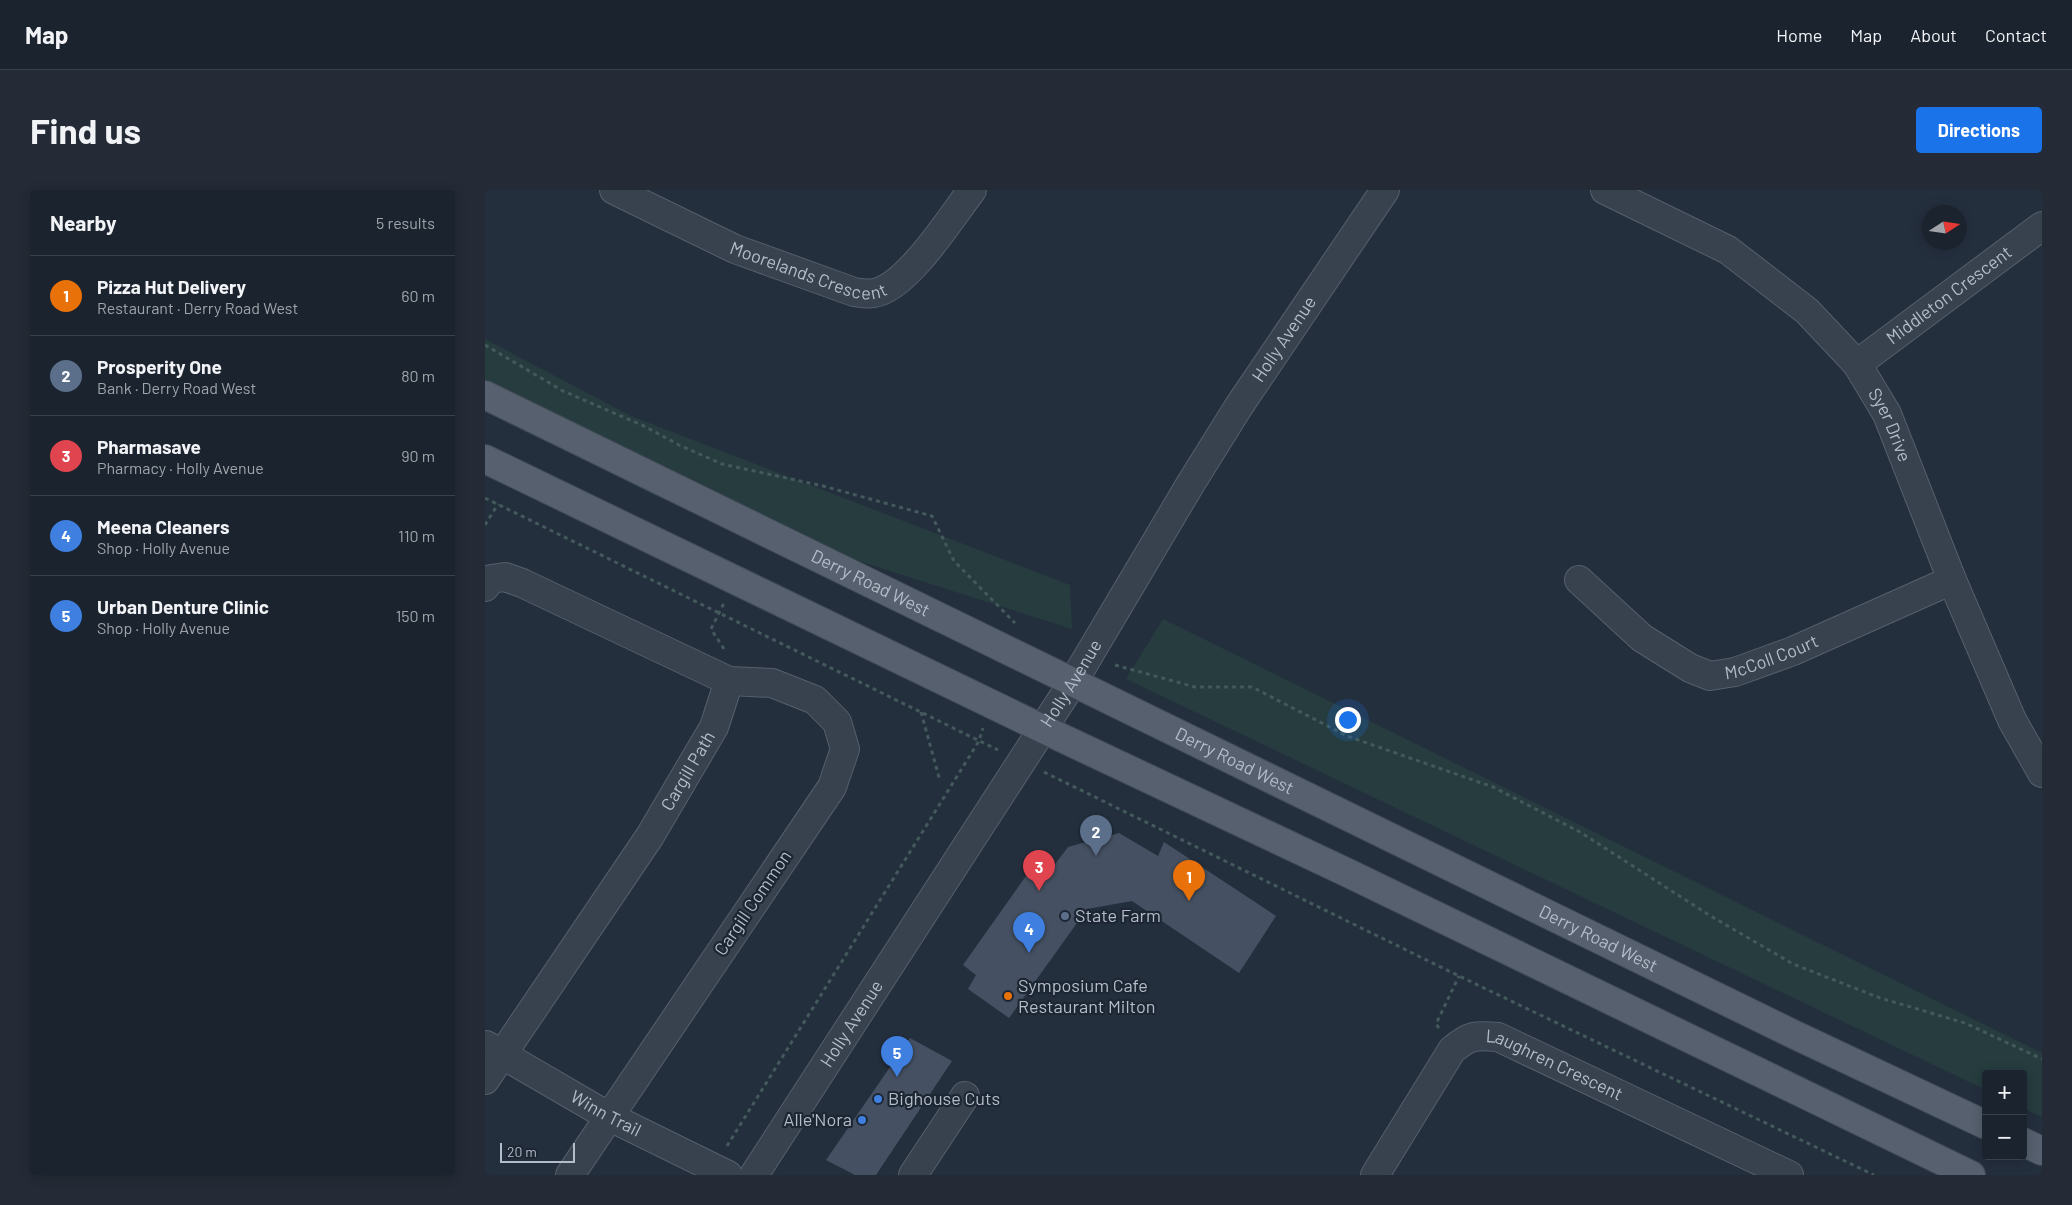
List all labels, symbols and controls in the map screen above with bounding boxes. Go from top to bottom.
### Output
text: Map [25,20,68,49]
text: Home [1776,24,1822,46]
text: Map [1850,24,1882,46]
text: About [1910,24,1957,46]
text: Contact [1985,24,2047,46]
button: Directions [1916,107,2042,153]
text: Find us [30,109,141,151]
north arrow [1922,205,1967,250]
text: Nearby [50,210,116,235]
text: 5 results [376,213,435,232]
street label: Moorelands Crescent [727,236,890,304]
street label: Middleton Crescent [1882,241,2016,348]
text: Pizza Hut Delivery [97,275,246,298]
text: 1 [63,286,69,305]
text: 60 m [401,286,435,305]
street label: Holly Avenue [1247,291,1320,386]
text: Restaurant · Derry Road West [97,298,298,317]
text: Prosperity One [97,355,222,378]
text: 2 [62,366,70,385]
text: 80 m [401,366,435,385]
text: Bank · Derry Road West [97,378,256,397]
street label: Syer Drive [1864,384,1917,465]
text: Pharmasave [97,435,201,458]
text: 3 [62,446,70,465]
text: 90 m [401,446,435,465]
text: Pharmacy · Holly Avenue [97,458,264,477]
text: Meena Cleaners [97,515,229,538]
text: 4 [61,526,71,545]
text: 110 m [398,526,435,545]
text: Shop · Holly Avenue [97,538,230,557]
street label: Derry Road West [808,544,934,621]
text: Urban Denture Clinic [97,595,269,618]
text: 5 [62,606,70,625]
text: 150 m [396,606,435,625]
text: Shop · Holly Avenue [97,618,230,637]
street label: McColl Court [1723,629,1821,684]
street label: Holly Avenue [1035,635,1106,731]
your location [1335,707,1361,733]
street label: Derry Road West [1172,722,1298,798]
street label: Cargill Path [655,727,719,814]
pin: 2 [1080,815,1112,856]
street label: Cargill Common [709,846,795,959]
pin: 3 [1023,850,1055,891]
pin: 1 [1173,860,1205,901]
street label: Derry Road West [1536,900,1662,976]
place label: State Farm [1075,904,1161,926]
marker: State Farm [1059,910,1071,922]
pin: 4 [1013,912,1045,953]
place label: Symposium Cafe Restaurant Milton [1018,974,1155,1017]
street label: Holly Avenue [815,976,887,1071]
marker: Symposium Cafe Restaurant Milton [1002,990,1014,1002]
street label: Laughren Crescent [1485,1024,1627,1105]
pin: 5 [881,1036,913,1077]
map controls [1982,1070,2027,1160]
button: + [1982,1070,2027,1115]
street label: Winn Trail [567,1085,645,1141]
place label: Bighouse Cuts [888,1087,1000,1109]
marker: Bighouse Cuts [872,1093,884,1105]
place label: Alle'Nora [783,1108,852,1130]
marker: Alle'Nora [856,1114,868,1126]
button: − [1982,1115,2027,1160]
scale bar [500,1140,575,1163]
text: 20 m [507,1143,537,1160]

